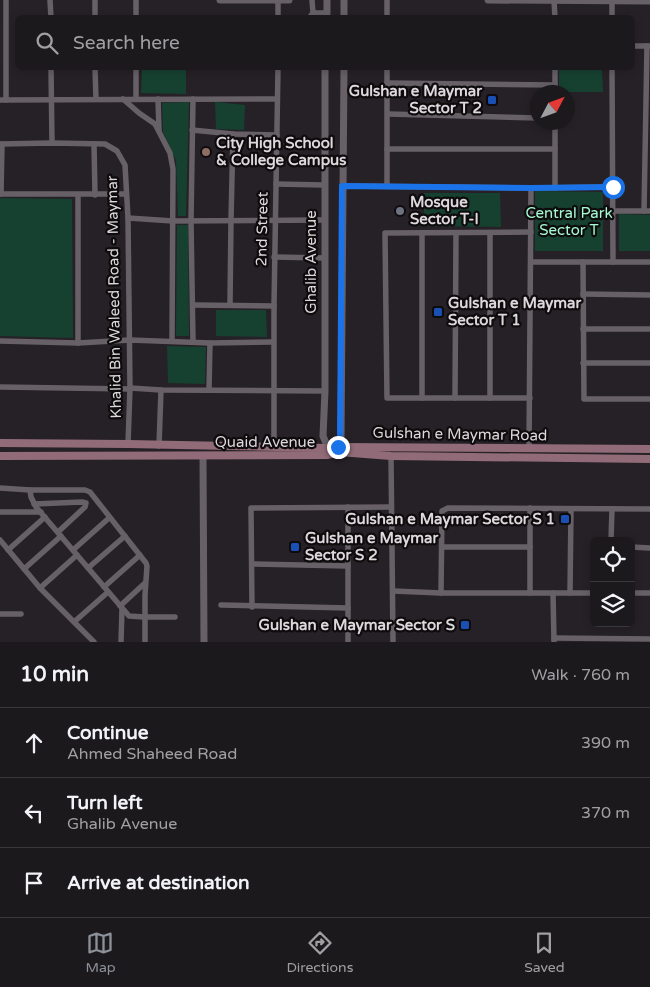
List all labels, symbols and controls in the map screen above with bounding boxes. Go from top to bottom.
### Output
search box [15,15,635,70]
icon: search [33,29,61,57]
text: Search here [73,32,180,54]
place label: Gulshan e Maymar Sector T 2 [349,82,482,117]
north arrow [530,85,575,130]
marker: Gulshan e Maymar Sector T 2 [486,94,498,106]
place label: City High School & College Campus [216,134,346,170]
marker: City High School & College Campus [200,146,212,158]
street label: Khalid Bin Waleed Road - Maymar [103,175,125,419]
route start [602,176,625,199]
street label: 2nd Street [252,191,272,267]
place label: Mosque Sector T-I [410,193,479,228]
park label: Central Park Sector T [525,204,613,239]
marker: Mosque Sector T-I [394,205,406,217]
street label: Ghalib Avenue [302,210,320,314]
place label: Gulshan e Maymar Sector T 1 [448,294,581,329]
marker: Gulshan e Maymar Sector T 1 [432,306,444,318]
street label: Gulshan e Maymar Road [372,423,548,445]
street label: Quaid Avenue [215,433,315,451]
route end [327,436,350,459]
place label: Gulshan e Maymar Sector S 1 [345,510,555,529]
marker: Gulshan e Maymar Sector S 1 [559,513,571,525]
place label: Gulshan e Maymar Sector S 2 [305,529,438,564]
map controls [590,537,635,627]
button: locate [590,537,635,582]
marker: Gulshan e Maymar Sector S 2 [289,541,301,553]
button: layers [590,582,635,627]
place label: Gulshan e Maymar Sector S [259,616,455,635]
marker: Gulshan e Maymar Sector S [459,619,471,631]
text: 10 min [20,662,89,687]
text: Walk · 760 m [531,665,630,685]
text: Continue [67,722,149,744]
icon: ahead [20,729,48,757]
text: 390 m [581,733,630,753]
text: Ahmed Shaheed Road [67,744,237,764]
text: Turn left [67,792,143,814]
icon: left [20,799,48,827]
text: 370 m [581,803,630,823]
text: Ghalib Avenue [67,814,177,834]
icon: arrive [20,869,48,897]
text: Arrive at destination [67,872,250,894]
tab: Map [85,929,116,976]
tab: Directions [286,929,353,976]
tab: Saved [524,929,565,976]

